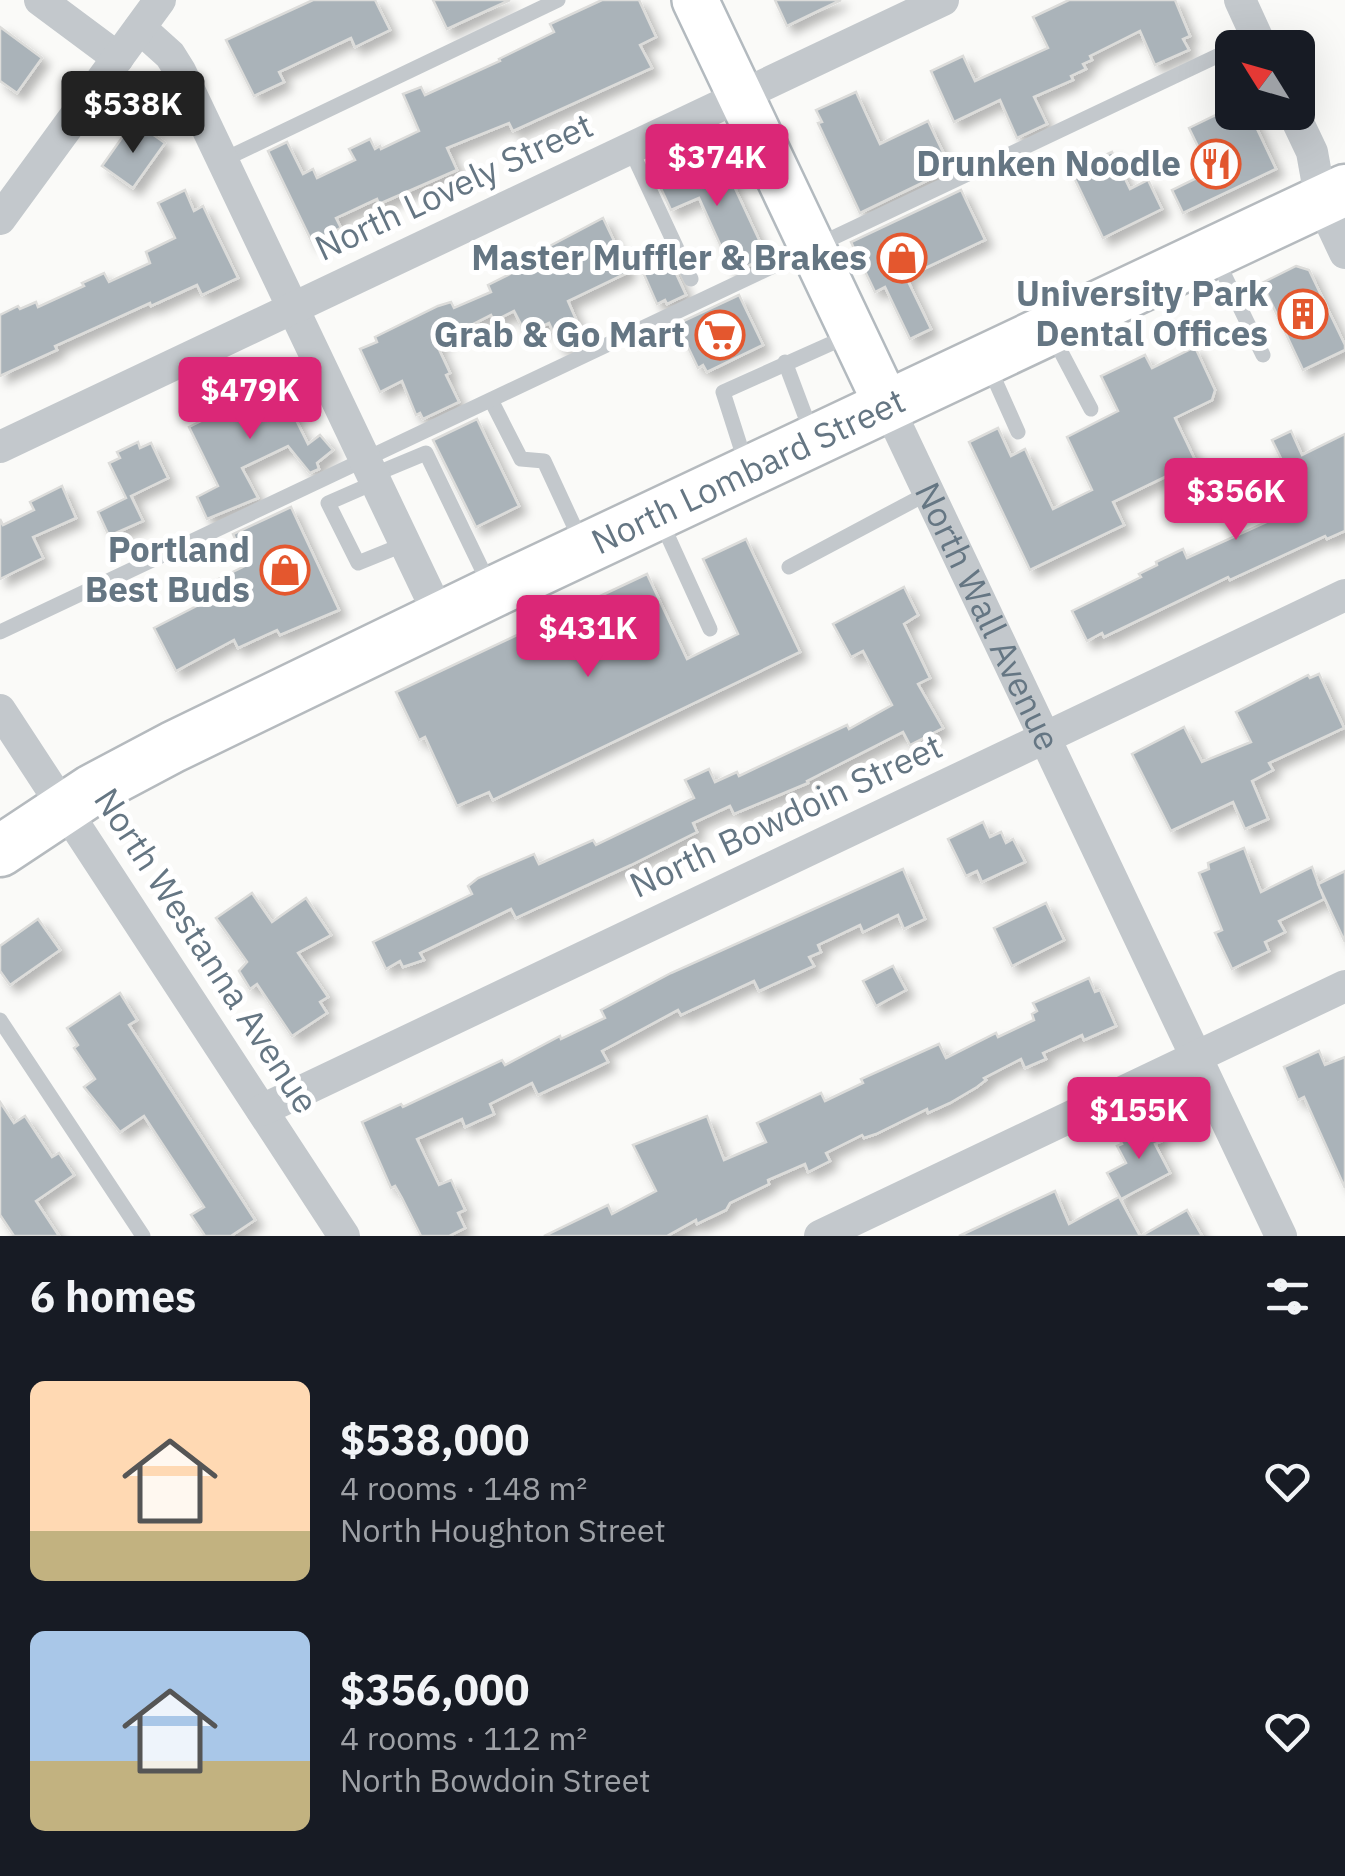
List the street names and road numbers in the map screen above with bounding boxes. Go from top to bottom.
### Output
street label: North Lovely Street [307,102,600,271]
street label: North Lombard Street [584,377,912,564]
street label: North Wall Avenue [905,475,1071,758]
street label: North Bowdoin Street [622,722,949,908]
street label: North Westanna Avenue [84,779,329,1122]

